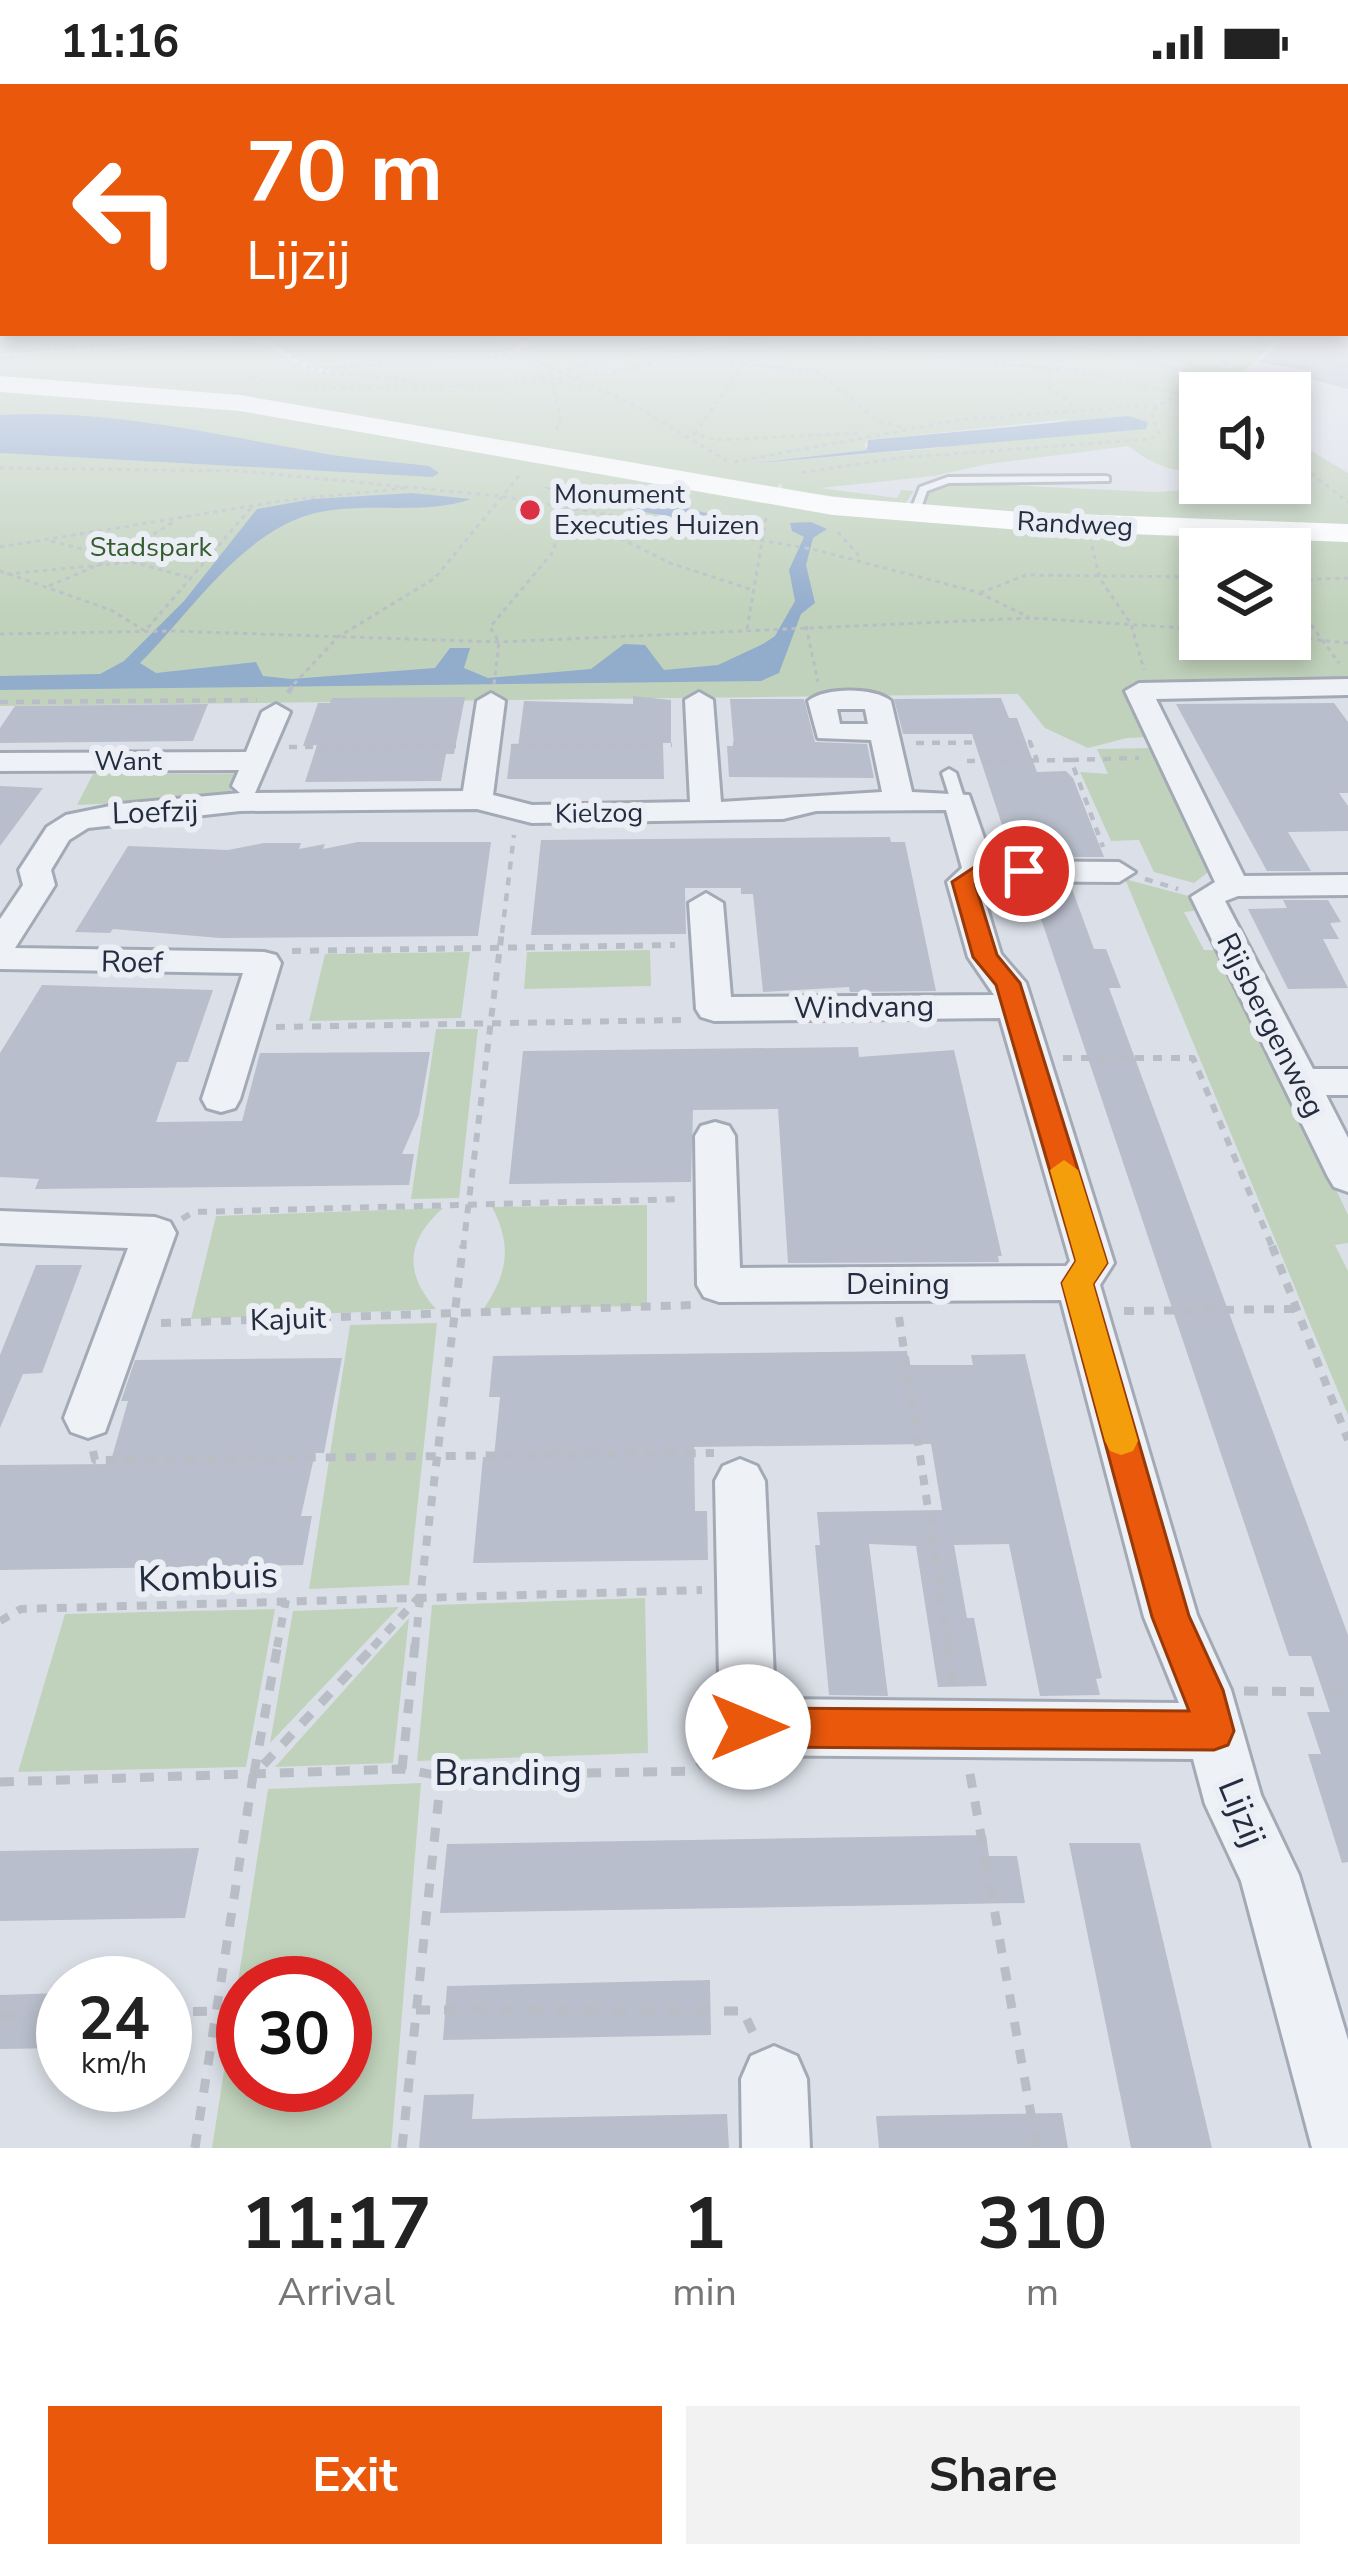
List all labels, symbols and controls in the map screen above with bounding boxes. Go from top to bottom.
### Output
text: 11:16 [60,12,179,73]
text: 70 m [246,115,443,230]
icon: left [48,132,204,288]
text: Lijzij [246,224,351,298]
map controls [1179,372,1311,660]
button: sound [1179,372,1311,504]
place label: Monument Executies Huizen [554,476,760,544]
marker: Monument Executies Huizen [517,497,543,523]
street label: Randweg [1016,503,1134,546]
button: layers [1179,528,1311,660]
park label: Stadspark [90,529,213,566]
street label: Want [94,743,162,780]
street label: Loefzij [111,791,199,834]
street label: Kielzog [554,794,644,833]
pin [973,820,1075,922]
icon: arrive [991,838,1057,904]
street label: Rijsbergenweg [1207,926,1335,1124]
street label: Roef [100,941,165,984]
street label: Windvang [794,986,934,1029]
street label: Deining [846,1264,950,1305]
street label: Kajuit [249,1298,327,1341]
street label: Kombuis [137,1551,279,1604]
position arrow [685,1664,811,1790]
street label: Branding [434,1749,582,1798]
street label: Lijzij [1206,1771,1277,1854]
speed limit sign: 30 [216,1956,372,2112]
text: 24 [78,1978,150,2060]
text: km/h [81,2043,147,2084]
text: 11:17 [241,2175,431,2273]
text: 1 [683,2175,726,2273]
text: 310 [978,2175,1107,2273]
text: Arrival [277,2266,395,2319]
text: min [672,2266,737,2319]
text: m [1026,2266,1059,2319]
button: Exit [48,2406,662,2544]
button: Share [686,2406,1300,2544]

